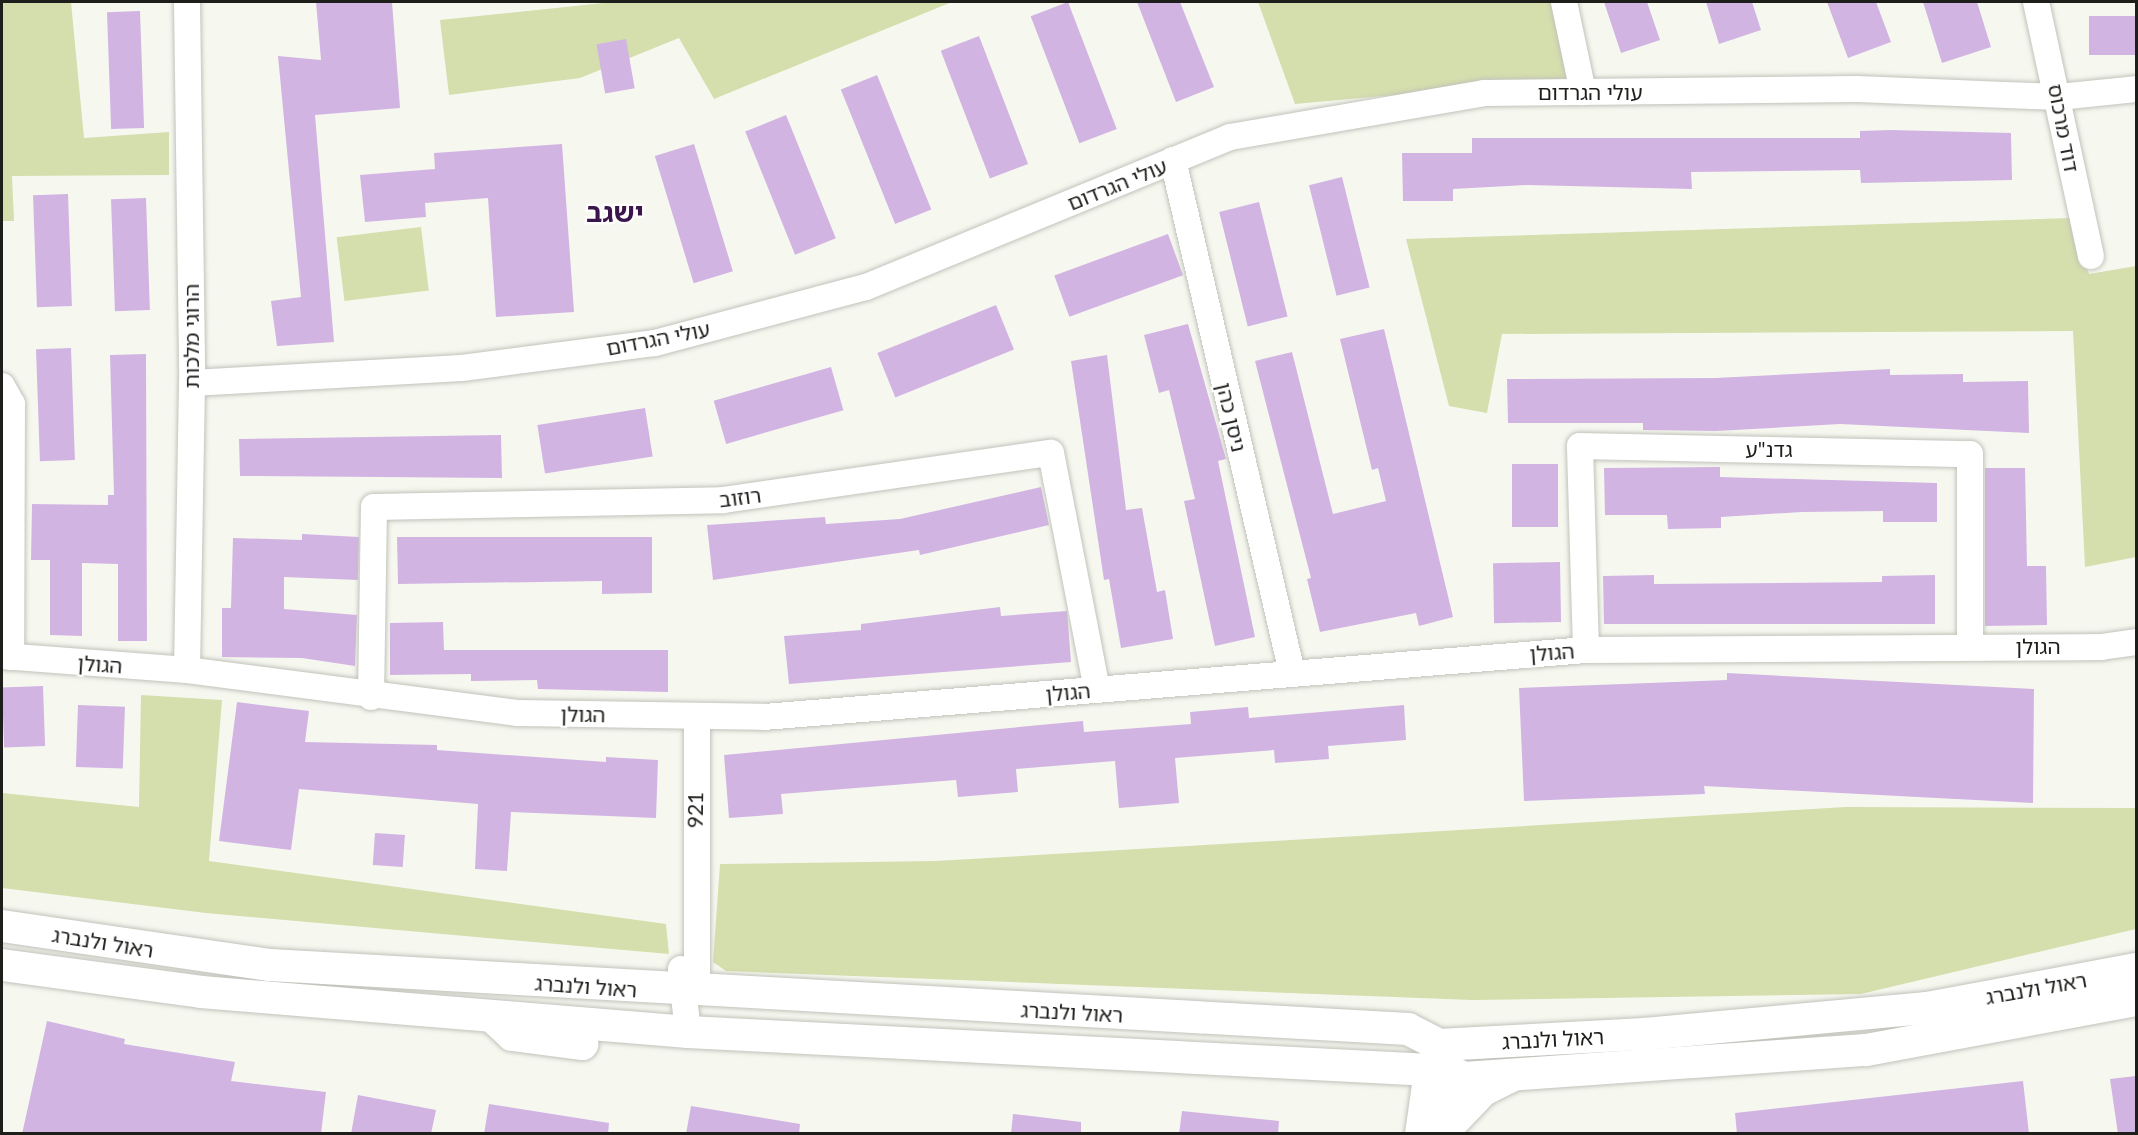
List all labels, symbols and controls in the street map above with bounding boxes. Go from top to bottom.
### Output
street label: עולי הגרדום [1537,79,1643,105]
street label: דוד מרכוס [2043,82,2085,174]
street label: עולי הגרדום [1064,153,1170,215]
district label: ישגב [586,196,644,228]
street label: הרוגי מלכות [178,283,204,389]
street label: עולי הגרדום [604,316,712,360]
street label: ניסן כהן [1212,380,1252,454]
street label: גדנ"ע [1745,436,1793,462]
street label: רוזוב [717,482,763,512]
street label: הגולן [2015,633,2061,659]
street label: הגולן [1529,638,1575,666]
street label: הגולן [77,650,123,678]
street label: הגולן [1044,677,1092,707]
street label: הגולן [560,701,606,727]
street label: 921 [682,792,708,828]
street label: ראול ולנברג [50,922,156,962]
street label: ראול ולנברג [1983,967,2089,1009]
street label: ראול ולנברג [534,970,638,1002]
street label: ראול ולנברג [1020,997,1124,1027]
street label: ראול ולנברג [1501,1024,1605,1054]

